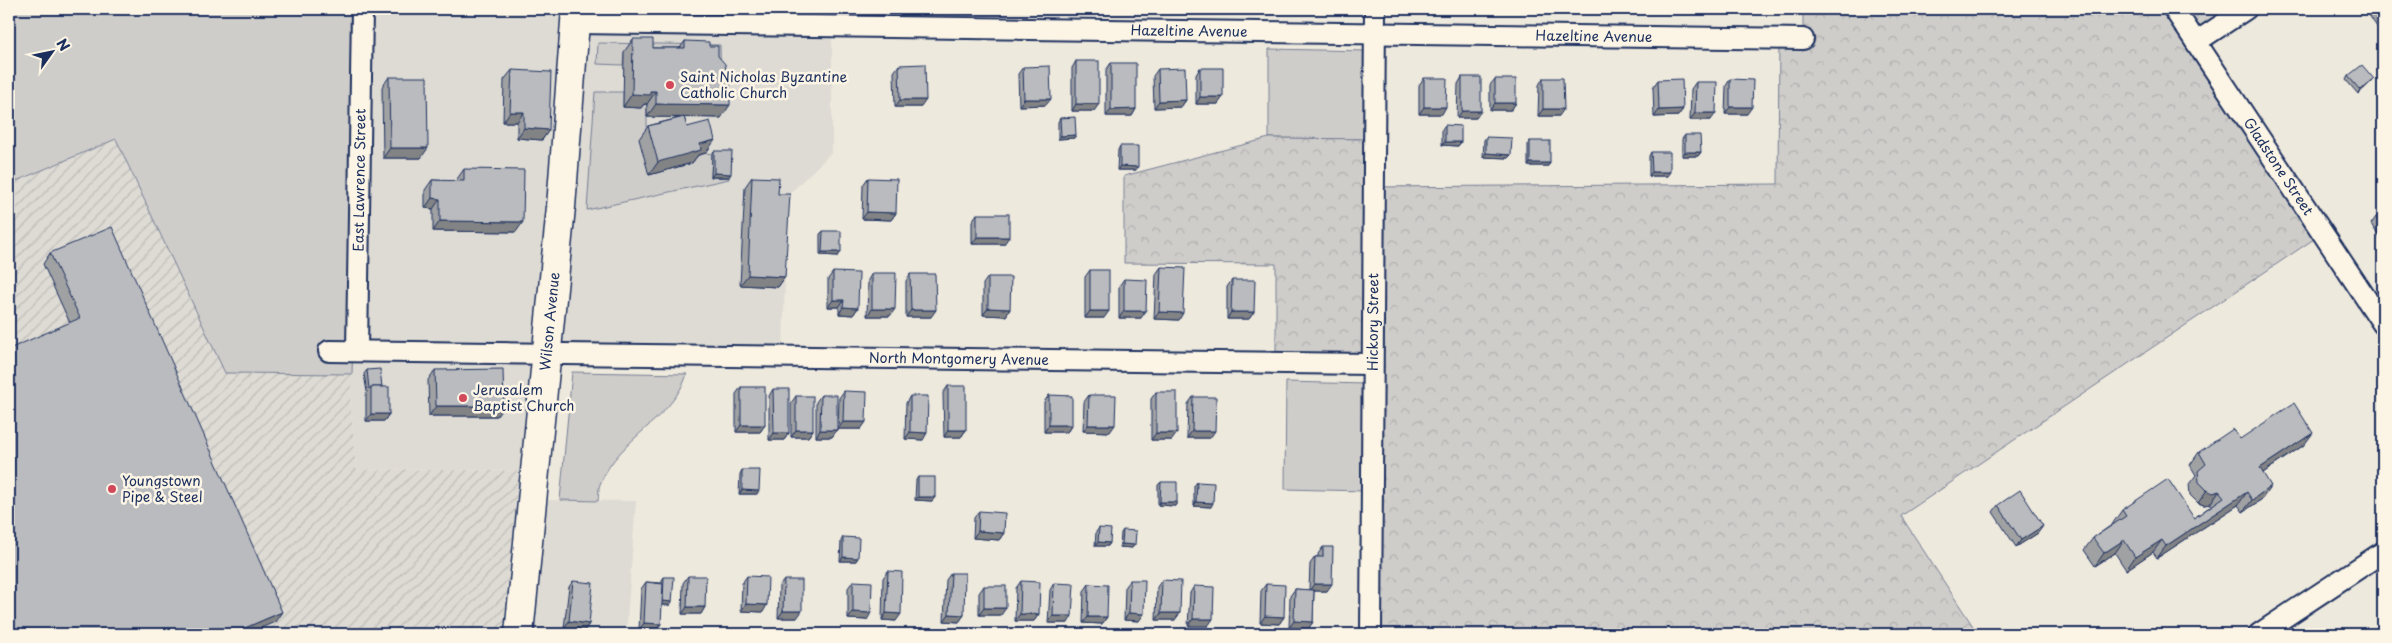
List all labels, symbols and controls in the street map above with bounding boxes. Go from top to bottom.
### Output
street label: Hazeltine Avenue [1130,19,1248,42]
street label: Hazeltine Avenue [1535,25,1653,47]
north arrow [28,28,78,78]
text: N [51,34,75,55]
place label: Saint Nicholas Byzantine Catholic Church [680,66,848,103]
marker: Saint Nicholas Byzantine Catholic Church [664,79,676,91]
street label: East Lawrence Street [347,108,371,252]
street label: Gladstone Street [2239,113,2319,220]
street label: Wilson Avenue [534,271,565,372]
street label: Hickory Street [1362,273,1383,371]
street label: North Montgomery Avenue [869,347,1050,370]
place label: Jerusalem Baptist Church [473,379,574,416]
marker: Jerusalem Baptist Church [457,392,469,404]
place label: Youngstown Pipe & Steel [122,470,203,507]
marker: Youngstown Pipe & Steel [106,483,118,495]

